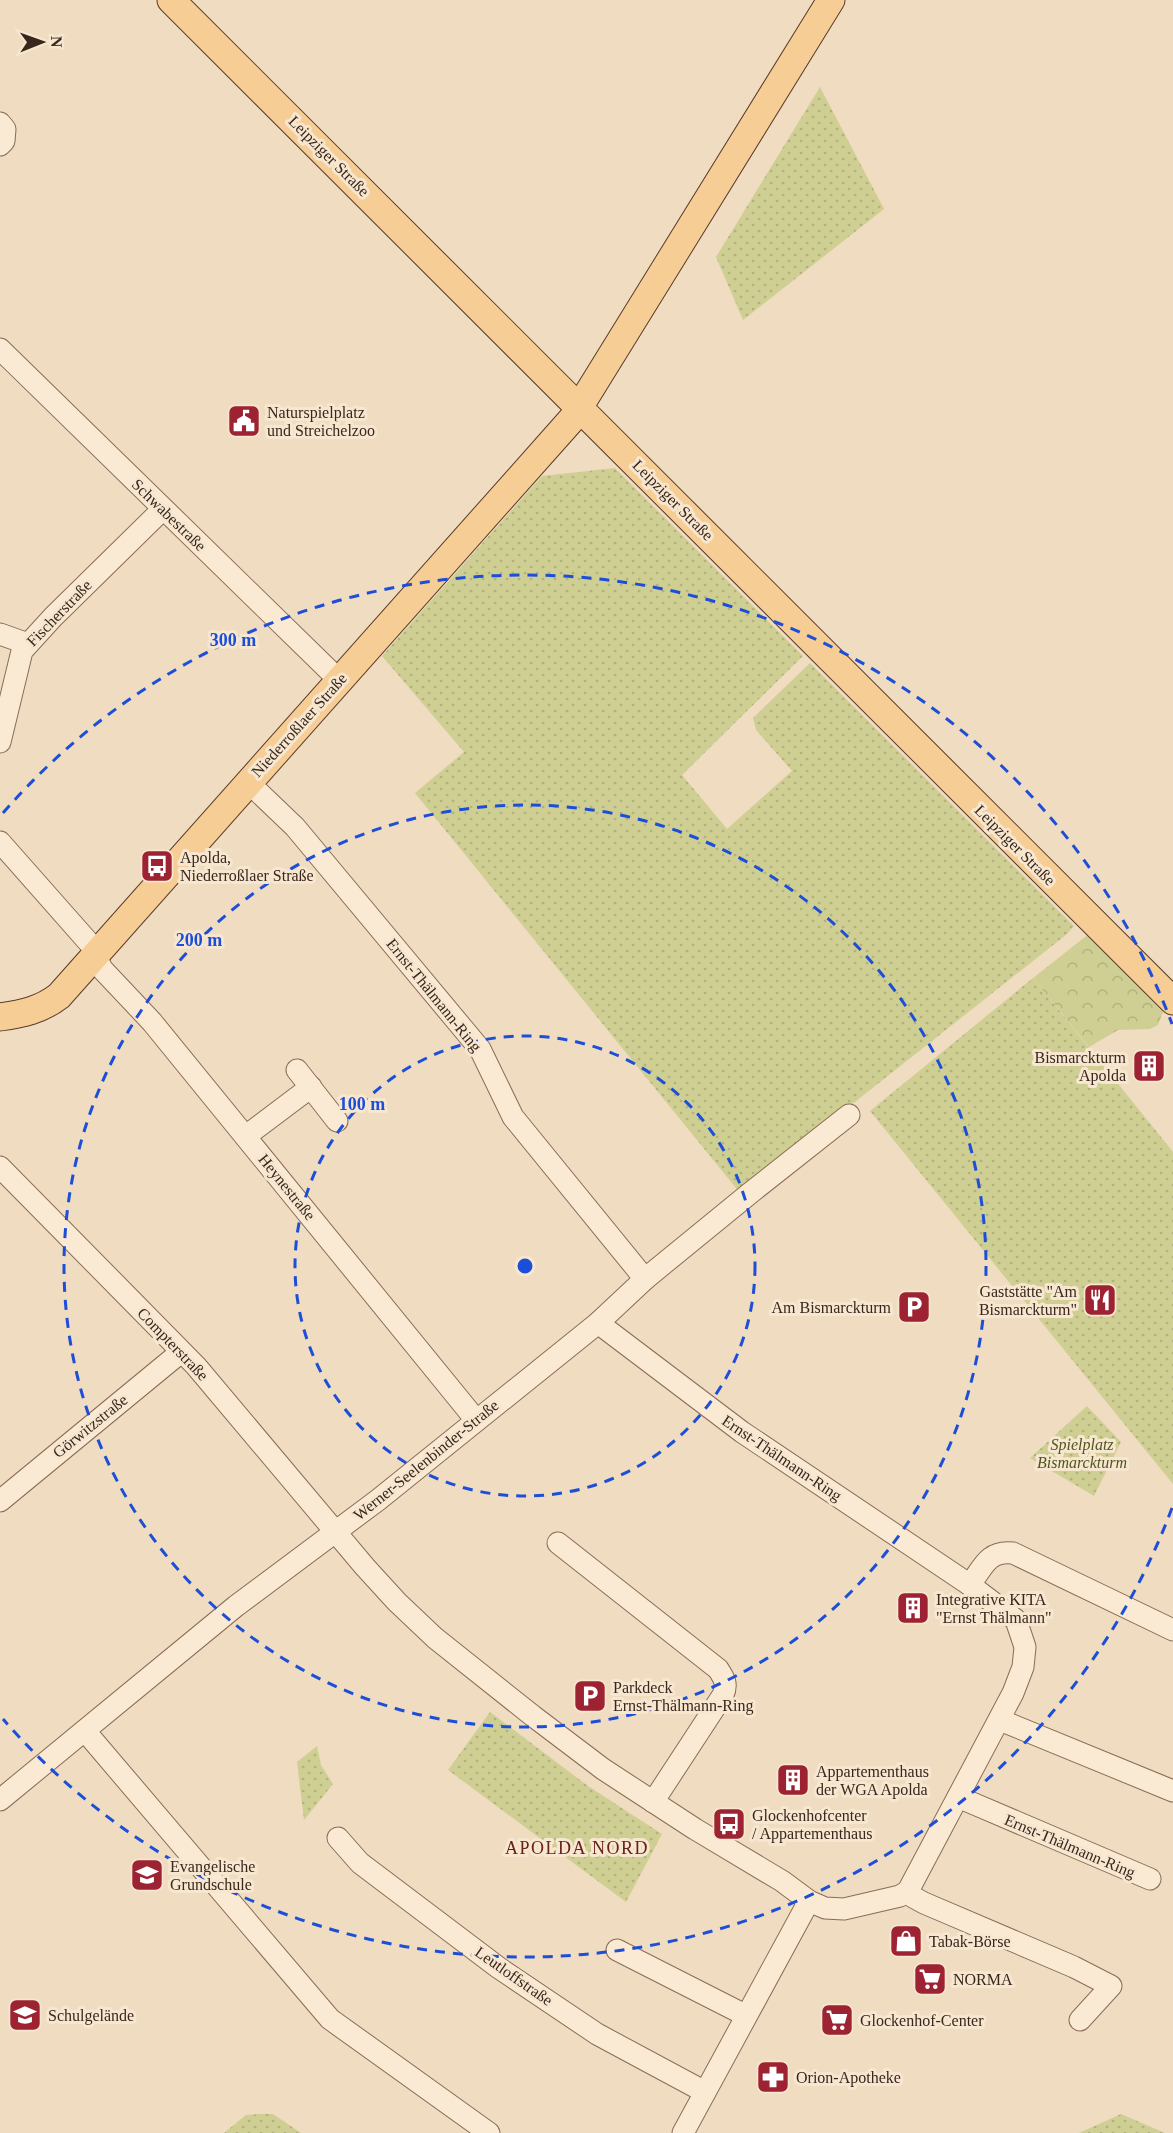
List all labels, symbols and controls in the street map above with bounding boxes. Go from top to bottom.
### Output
north arrow [12,12,72,72]
text: N [48,36,65,48]
street label: Leipziger Straße [285,112,373,200]
public building icon: Naturspielplatz und Streichelzoo [226,403,262,439]
place label: Naturspielplatz und Streichelzoo [267,404,375,439]
street label: Leipziger Straße [629,456,717,544]
street label: Schwabestraße [129,476,209,554]
street label: Fischerstraße [23,576,95,650]
text: 300 m [210,630,256,650]
street label: Niederroßlaer Straße [248,670,350,780]
street label: Leipziger Straße [971,801,1059,889]
bus stop icon: Apolda, Niederroßlaer Straße [139,848,175,884]
place label: Apolda, Niederroßlaer Straße [180,849,314,884]
text: 200 m [176,930,222,950]
street label: Ernst-Thälmann-Ring [382,935,485,1056]
building icon: Bismarckturm Apolda [1131,1048,1167,1084]
place label: Bismarckturm Apolda [1034,1049,1127,1085]
text: 100 m [339,1094,385,1114]
street label: Heynestraße [254,1151,319,1224]
centre of rings [515,1256,535,1276]
restaurant icon: Gaststätte "Am Bismarckturm" [1082,1282,1118,1318]
place label: Gaststätte "Am Bismarckturm" [979,1283,1078,1318]
parking icon: Am Bismarckturm [896,1289,932,1325]
place label: Am Bismarckturm [771,1299,892,1316]
street label: Compterstraße [133,1304,212,1384]
street label: Görwitzstraße [49,1391,131,1461]
street label: Werner-Seelenbinder-Straße [350,1396,502,1524]
street label: Ernst-Thälmann-Ring [718,1412,845,1505]
park label: Spielplatz Bismarckturm [1037,1436,1127,1471]
building icon: Integrative KITA "Ernst Thälmann" [895,1590,931,1626]
place label: Integrative KITA "Ernst Thälmann" [936,1591,1051,1626]
parking icon: Parkdeck Ernst-Thälmann-Ring [572,1678,608,1714]
place label: Parkdeck Ernst-Thälmann-Ring [613,1679,753,1715]
building icon: Appartementhaus der WGA Apolda [775,1762,811,1798]
place label: Appartementhaus der WGA Apolda [816,1763,929,1799]
bus stop icon: Glockenhofcenter / Appartementhaus [711,1806,747,1842]
place label: Glockenhofcenter / Appartementhaus [752,1807,872,1843]
street label: Ernst-Thälmann-Ring [1002,1811,1138,1882]
district label: APOLDA NORD [505,1838,649,1858]
school or university icon: Evangelische Grundschule [129,1857,165,1893]
place label: Evangelische Grundschule [170,1858,255,1893]
shop icon: Tabak-Börse [888,1923,924,1959]
place label: Tabak-Börse [929,1933,1011,1950]
street label: Leutloffstraße [472,1943,556,2009]
supermarket icon: NORMA [912,1961,948,1997]
place label: NORMA [953,1971,1013,1988]
school or university icon: Schulgelände [7,1997,43,2033]
supermarket icon: Glockenhof-Center [819,2002,855,2038]
place label: Schulgelände [48,2007,134,2025]
place label: Glockenhof-Center [860,2012,984,2029]
pharmacy icon: Orion-Apotheke [755,2059,791,2095]
place label: Orion-Apotheke [796,2069,901,2087]

